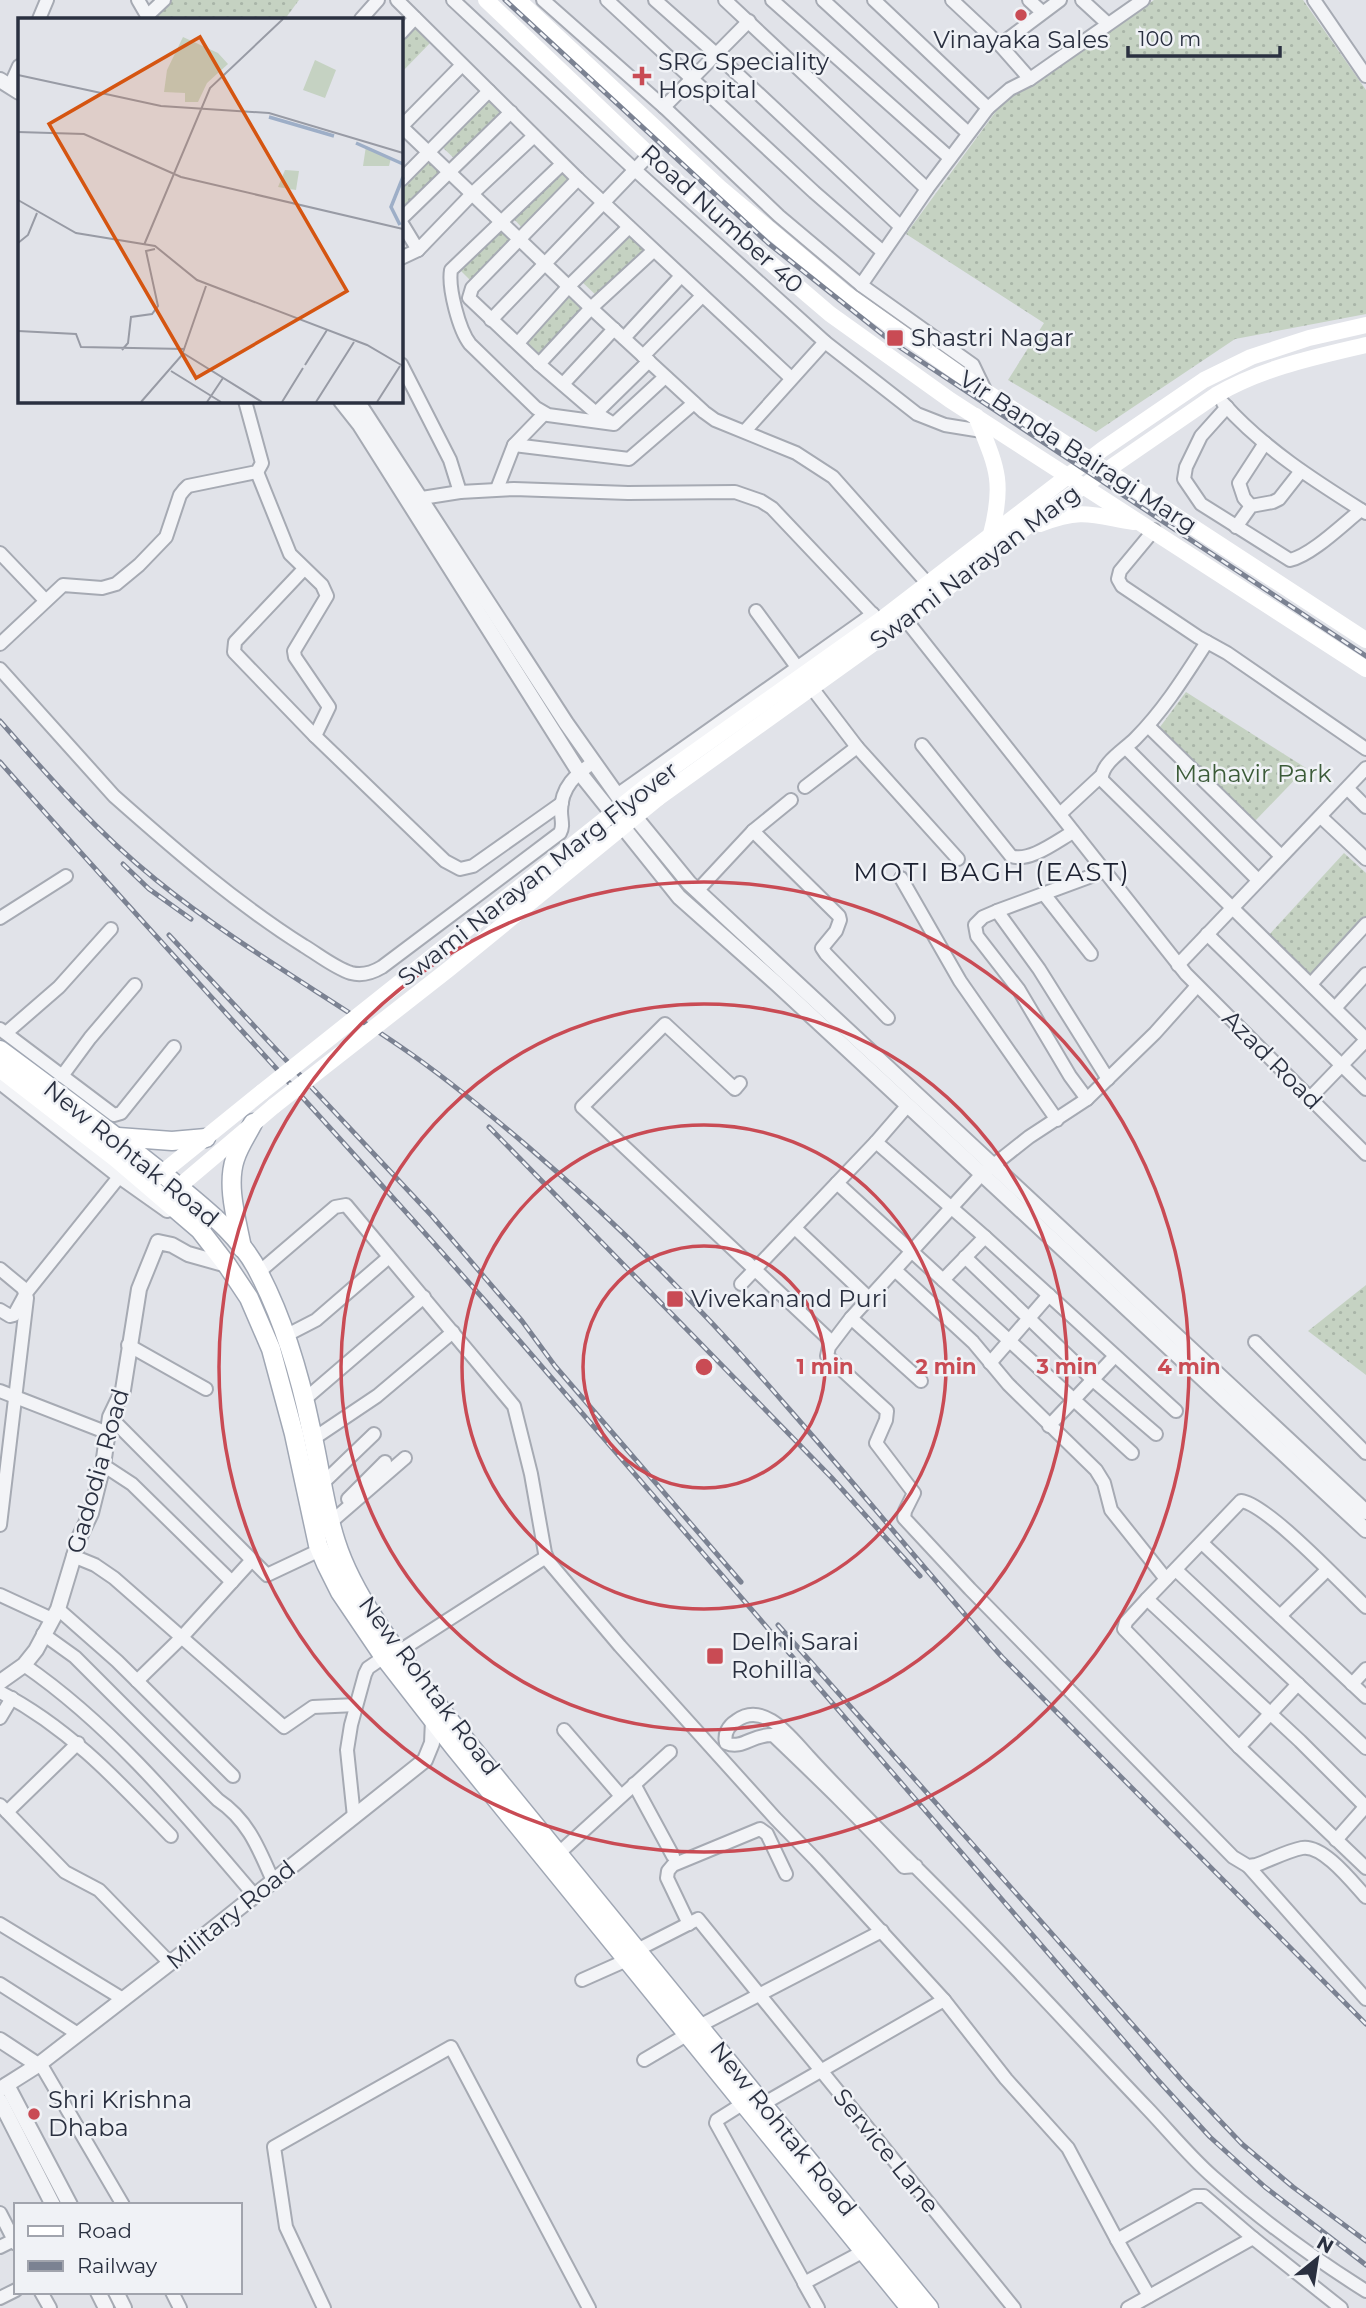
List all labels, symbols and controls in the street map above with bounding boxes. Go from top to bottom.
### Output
marker: Vinayaka Sales [1013,7,1029,23]
scale bar [1128,14,1280,58]
inset map [18,18,402,402]
place label: Vinayaka Sales [933,25,1109,54]
text: 100 m [1138,26,1201,51]
place label: SRG Speciality Hospital [658,47,829,104]
marker: SRG Speciality Hospital [632,66,652,86]
street label: Road Number 40 [635,138,810,299]
place label: Shastri Nagar [911,323,1074,352]
marker: Shastri Nagar [885,328,905,348]
street label: Vir Banda Bairagi Marg [954,364,1203,539]
street label: Swami Narayan Marg [864,478,1085,655]
street label: Swami Narayan Marg Flyover [392,755,684,992]
park label: Mahavir Park [1174,759,1332,788]
district label: MOTI BAGH (EAST) [853,856,1131,888]
street label: Azad Road [1217,1004,1328,1115]
street label: New Rohtak Road [38,1074,225,1233]
place label: Vivekanand Puri [691,1284,888,1313]
marker: Vivekanand Puri [665,1289,685,1309]
text: 1 min [796,1354,854,1379]
text: 2 min [915,1354,977,1379]
text: 3 min [1035,1354,1098,1379]
text: 4 min [1157,1354,1221,1379]
centre of rings [692,1355,716,1379]
street label: Gadodia Road [60,1385,135,1557]
street label: New Rohtak Road [353,1590,506,1781]
place label: Delhi Sarai Rohilla [731,1627,859,1684]
marker: Delhi Sarai Rohilla [705,1646,725,1666]
street label: Military Road [161,1854,301,1975]
street label: New Rohtak Road [704,2035,863,2222]
street label: Service Lane [827,2083,945,2219]
place label: Shri Krishna Dhaba [48,2085,192,2142]
marker: Shri Krishna Dhaba [26,2106,42,2122]
legend [14,2203,242,2294]
text: Road [77,2218,132,2243]
north arrow [1282,2224,1352,2294]
text: N [1313,2231,1338,2259]
text: Railway [77,2253,158,2278]

